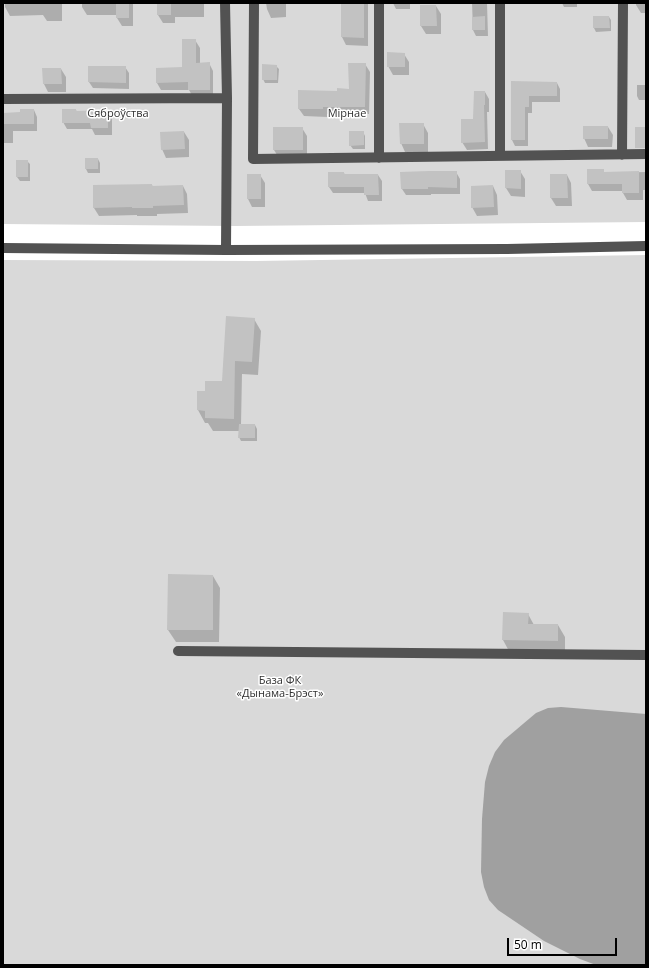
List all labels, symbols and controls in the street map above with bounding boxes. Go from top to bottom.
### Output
park label: Сяброўства [87,107,149,121]
park label: Мірнае [328,107,366,121]
park label: База ФК «Дынама-Брэст» [236,674,324,700]
scale bar [509,930,619,956]
text: 50 m [514,936,542,953]

